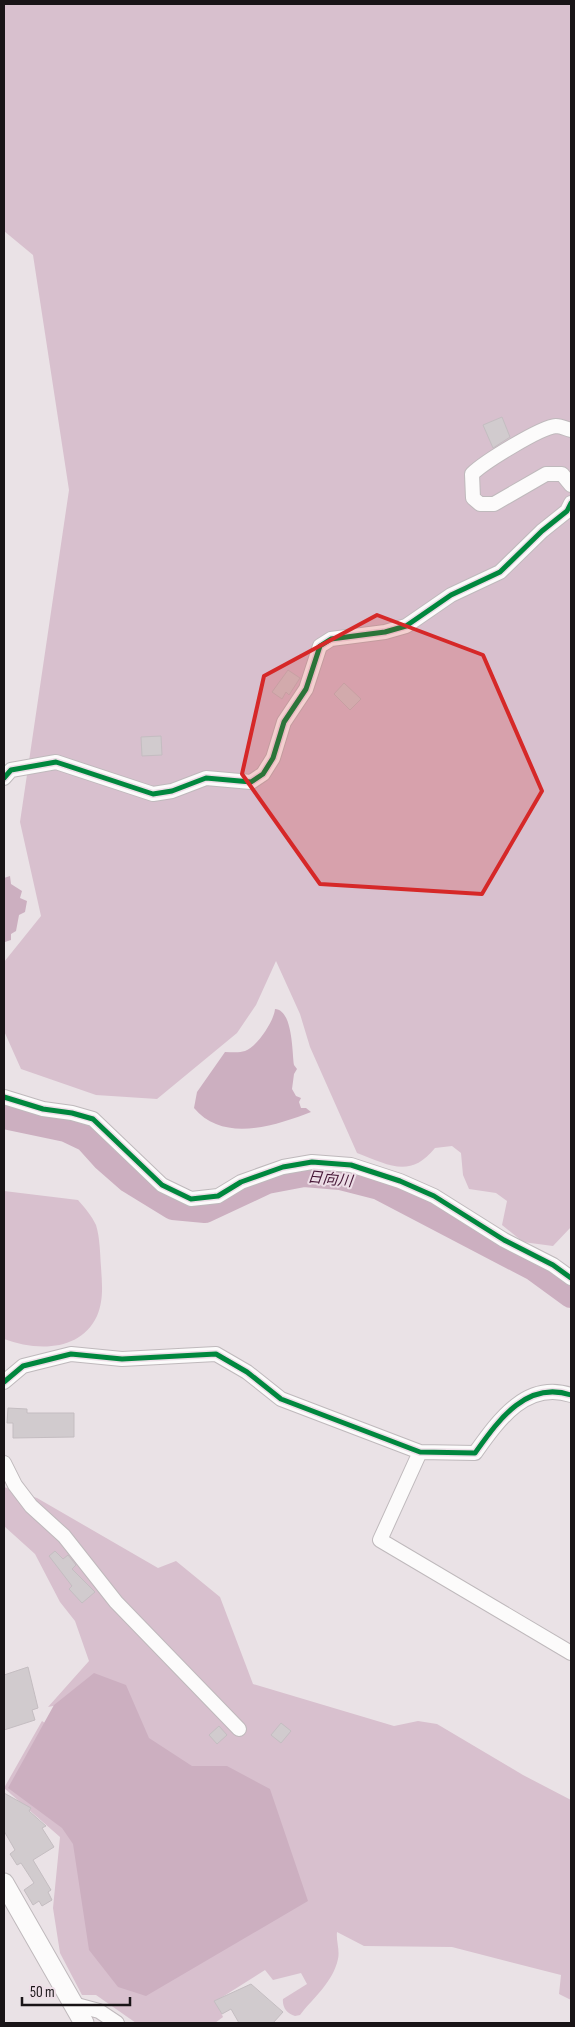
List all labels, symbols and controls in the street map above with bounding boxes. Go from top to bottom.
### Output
water label: 日向川 [307,1168,355,1192]
scale bar [22,1974,130,2006]
text: 50 m [30,1983,55,2002]

